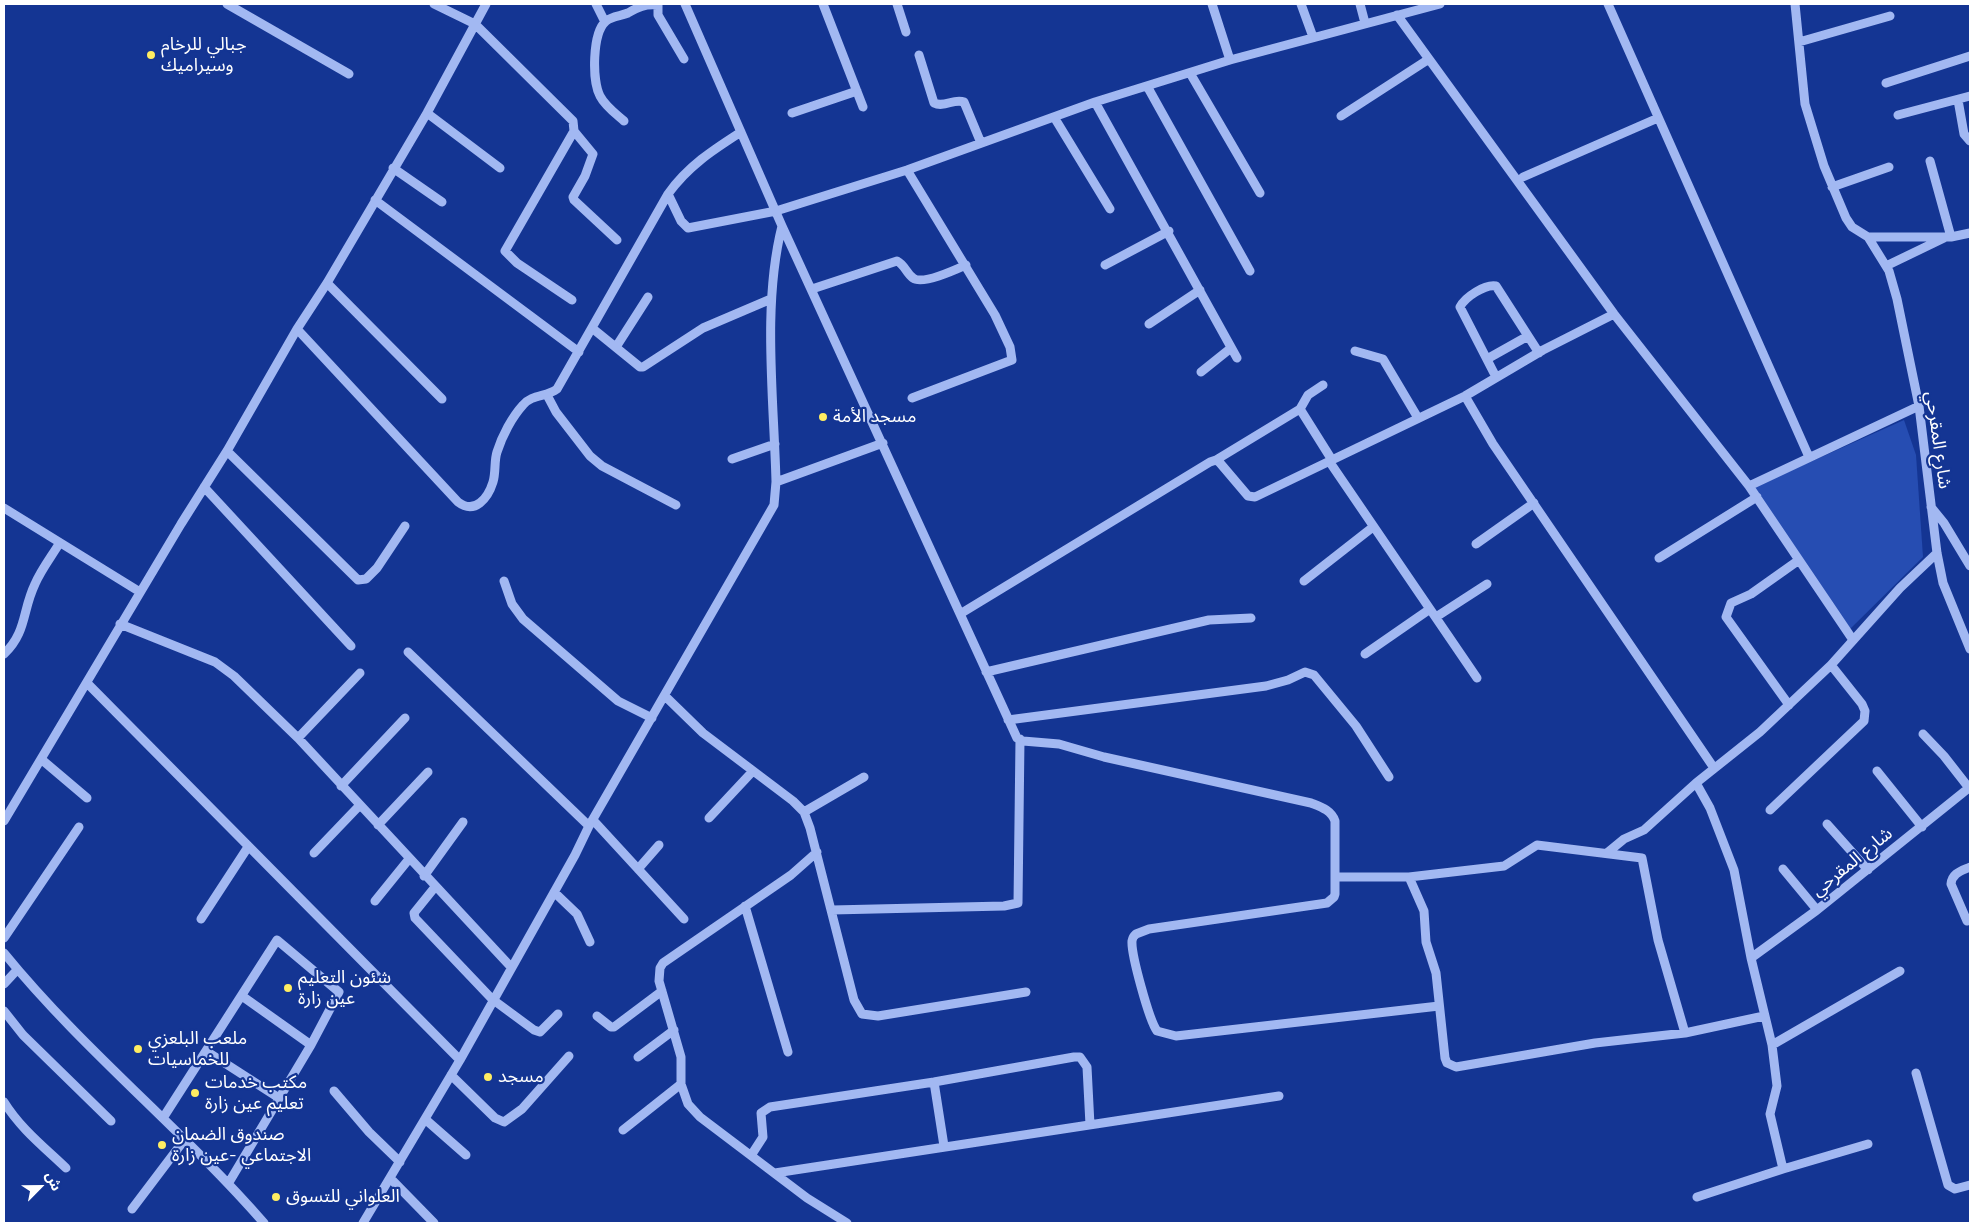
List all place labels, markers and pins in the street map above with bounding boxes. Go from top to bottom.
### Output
place label: جبالي للرخام وسيراميك [161,34,247,76]
marker: جبالي للرخام وسيراميك [145,49,157,61]
place label: مسجد الأمة [833,406,916,428]
marker: مسجد الأمة [817,411,829,423]
place label: شئون التعليم عين زارة [298,967,391,1010]
marker: شئون التعليم عين زارة [282,982,294,994]
place label: ملعب البلعزي للخماسيات [148,1028,247,1070]
marker: ملعب البلعزي للخماسيات [132,1043,144,1055]
place label: مسجد [498,1066,544,1088]
marker: مسجد [482,1071,494,1083]
place label: مكتب خدمات تعليم عين زارة [205,1072,307,1114]
marker: مكتب خدمات تعليم عين زارة [189,1087,201,1099]
place label: صندوق الضمان الاجتماعي -عين زارة [172,1124,311,1166]
marker: صندوق الضمان الاجتماعي -عين زارة [156,1139,168,1151]
place label: العلواني للتسوق [286,1186,400,1208]
marker: العلواني للتسوق [270,1191,282,1203]

